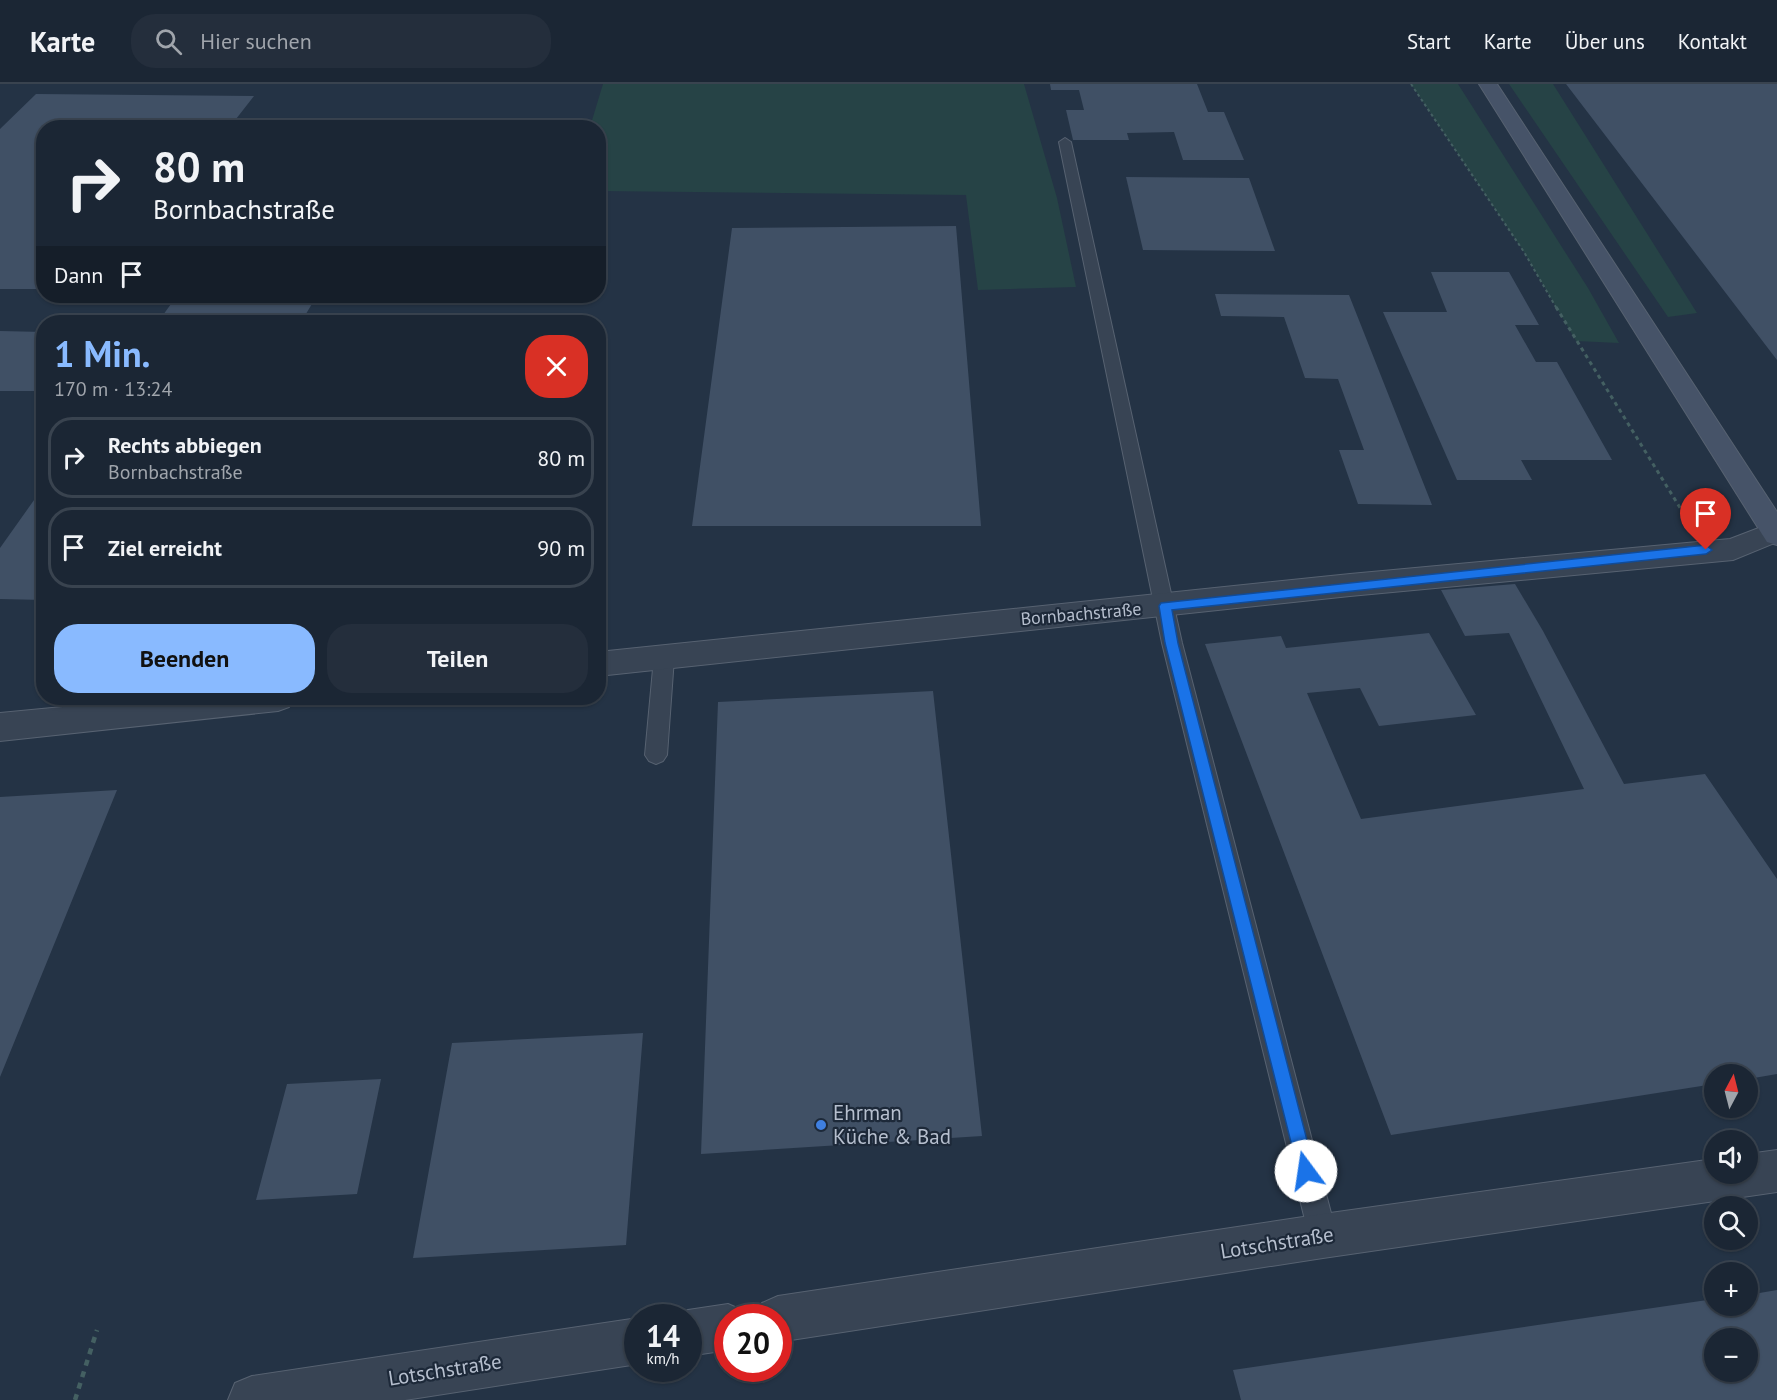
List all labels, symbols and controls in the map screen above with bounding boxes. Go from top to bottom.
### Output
search box [131,14,551,68]
text: Karte [30,23,95,60]
icon: search [152,25,185,58]
text: Hier suchen [200,27,312,55]
text: Start [1407,28,1451,55]
text: Karte [1484,28,1532,55]
text: Über uns [1565,28,1645,55]
text: Kontakt [1678,28,1747,55]
text: 80 m [153,139,245,194]
icon: right [54,144,132,222]
text: Bornbachstraße [153,192,335,226]
icon: arrive [115,258,148,291]
text: Dann [54,261,103,289]
text: 1 Min. [54,330,150,377]
button: close [525,335,588,398]
text: 170 m · 13:24 [54,376,172,402]
text: Rechts abbiegen [108,431,262,459]
icon: right [57,441,90,474]
text: 80 m [537,444,585,472]
text: Bornbachstraße [108,459,243,485]
pin [1680,488,1731,550]
icon: arrive [1689,497,1722,530]
icon: arrive [57,531,90,564]
text: Ziel erreicht [108,534,222,562]
text: 90 m [537,534,585,562]
street label: Bornbachstraße [1020,597,1142,630]
button: Beenden [54,624,315,693]
button: Teilen [327,624,588,693]
north arrow [1704,1064,1758,1118]
map controls [1704,1064,1758,1382]
place label: Ehrman Küche & Bad [833,1099,951,1150]
marker: Ehrman Küche & Bad [814,1118,828,1132]
button: sound [1704,1130,1758,1184]
position arrow [1274,1139,1338,1203]
button: search [1704,1196,1758,1250]
street label: Lotschstraße [1218,1220,1336,1265]
button: + [1704,1262,1758,1316]
speed limit sign: 20 [714,1304,792,1382]
text: 14 [646,1316,680,1355]
button: − [1704,1328,1758,1382]
street label: Lotschstraße [386,1347,504,1392]
text: km/h [647,1349,679,1368]

